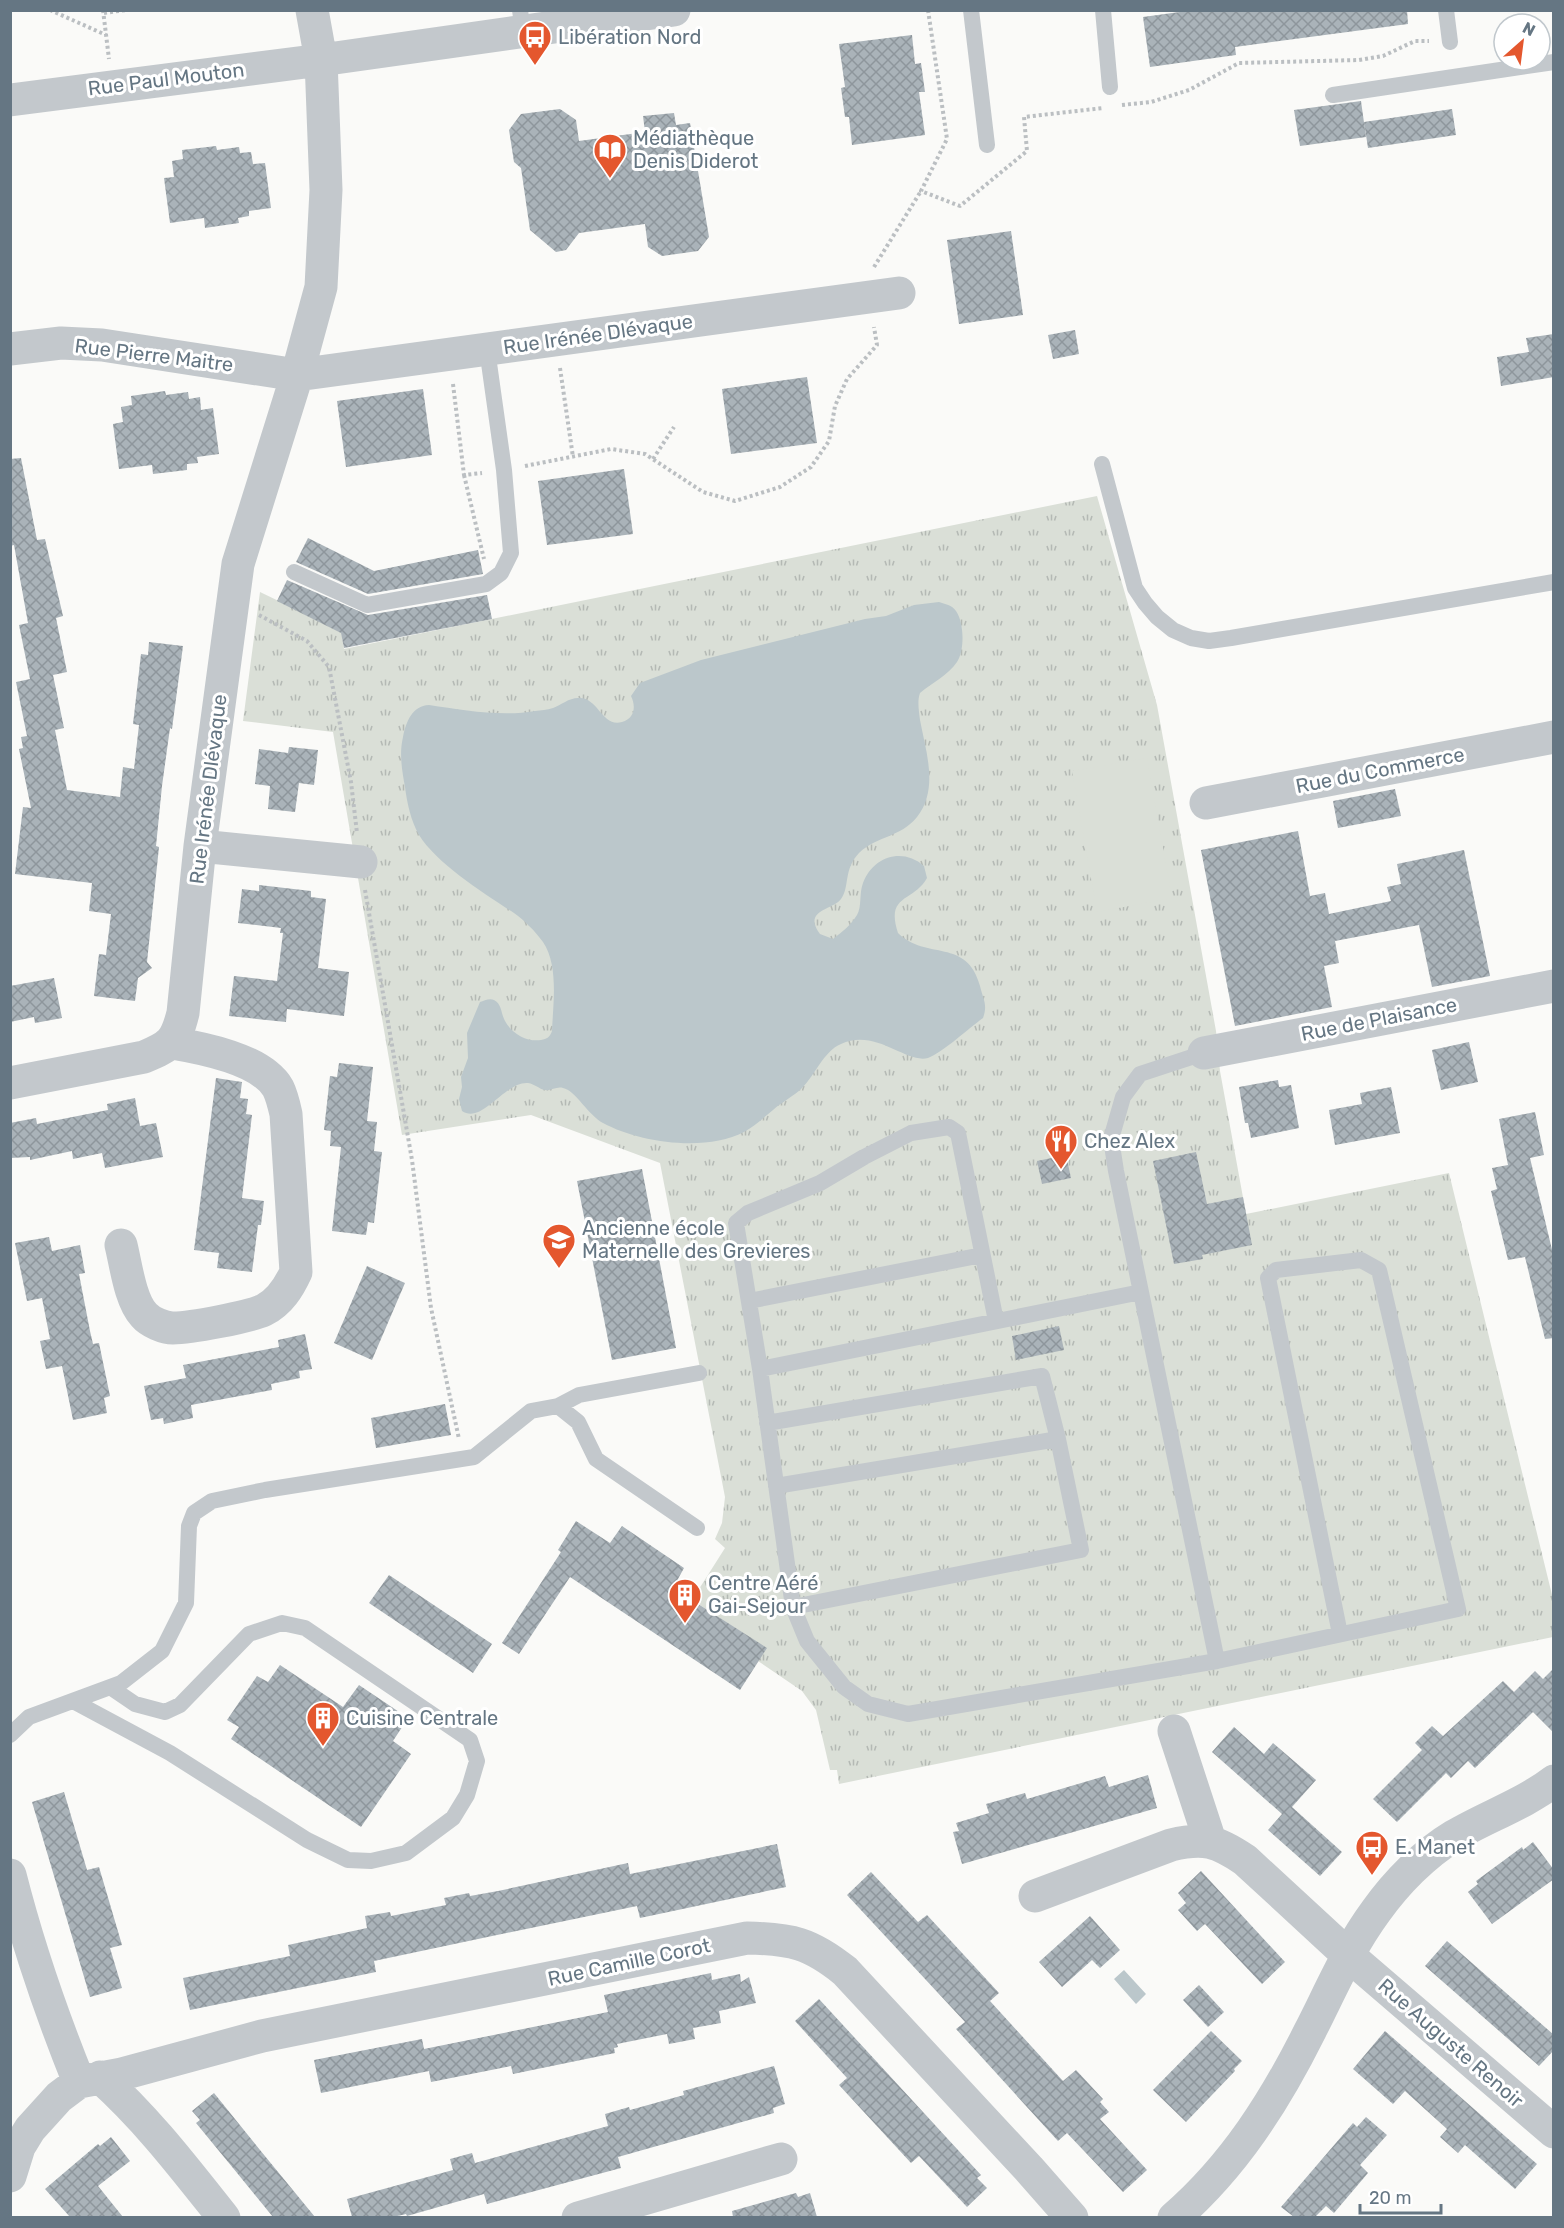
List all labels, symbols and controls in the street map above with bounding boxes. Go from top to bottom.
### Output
north arrow [1492,12,1552,72]
text: N [1519,18,1538,40]
bus stop icon: Libération Nord [517,19,553,66]
place label: Libération Nord [558,25,701,49]
street label: Rue Paul Mouton [86,57,246,101]
place label: Médiathèque Denis Diderot [633,126,759,173]
library icon: Médiathèque Denis Diderot [592,132,628,179]
street label: Rue Irénée Dlévaque [502,309,694,359]
street label: Rue Pierre Maitre [73,333,235,377]
street label: Rue Irénée Dlévaque [184,693,232,885]
street label: Rue du Commerce [1294,742,1466,798]
street label: Rue de Plaisance [1299,992,1459,1046]
restaurant icon: Chez Alex [1043,1123,1079,1170]
place label: Chez Alex [1084,1129,1175,1153]
place label: Ancienne école Maternelle des Grevieres [582,1216,811,1263]
school or university icon: Ancienne école Maternelle des Grevieres [541,1222,577,1269]
place label: Centre Aéré Gai-Sejour [708,1571,818,1618]
building icon: Centre Aéré Gai-Sejour [667,1577,703,1624]
building icon: Cuisine Centrale [305,1700,341,1747]
place label: Cuisine Centrale [346,1706,498,1730]
bus stop icon: E. Manet [1354,1829,1390,1876]
place label: E. Manet [1395,1835,1475,1859]
street label: Rue Camille Corot [546,1933,713,1991]
street label: Rue Auguste Renoir [1374,1973,1529,2113]
scale bar [1360,2177,1441,2215]
text: 20 m [1369,2187,1411,2209]

